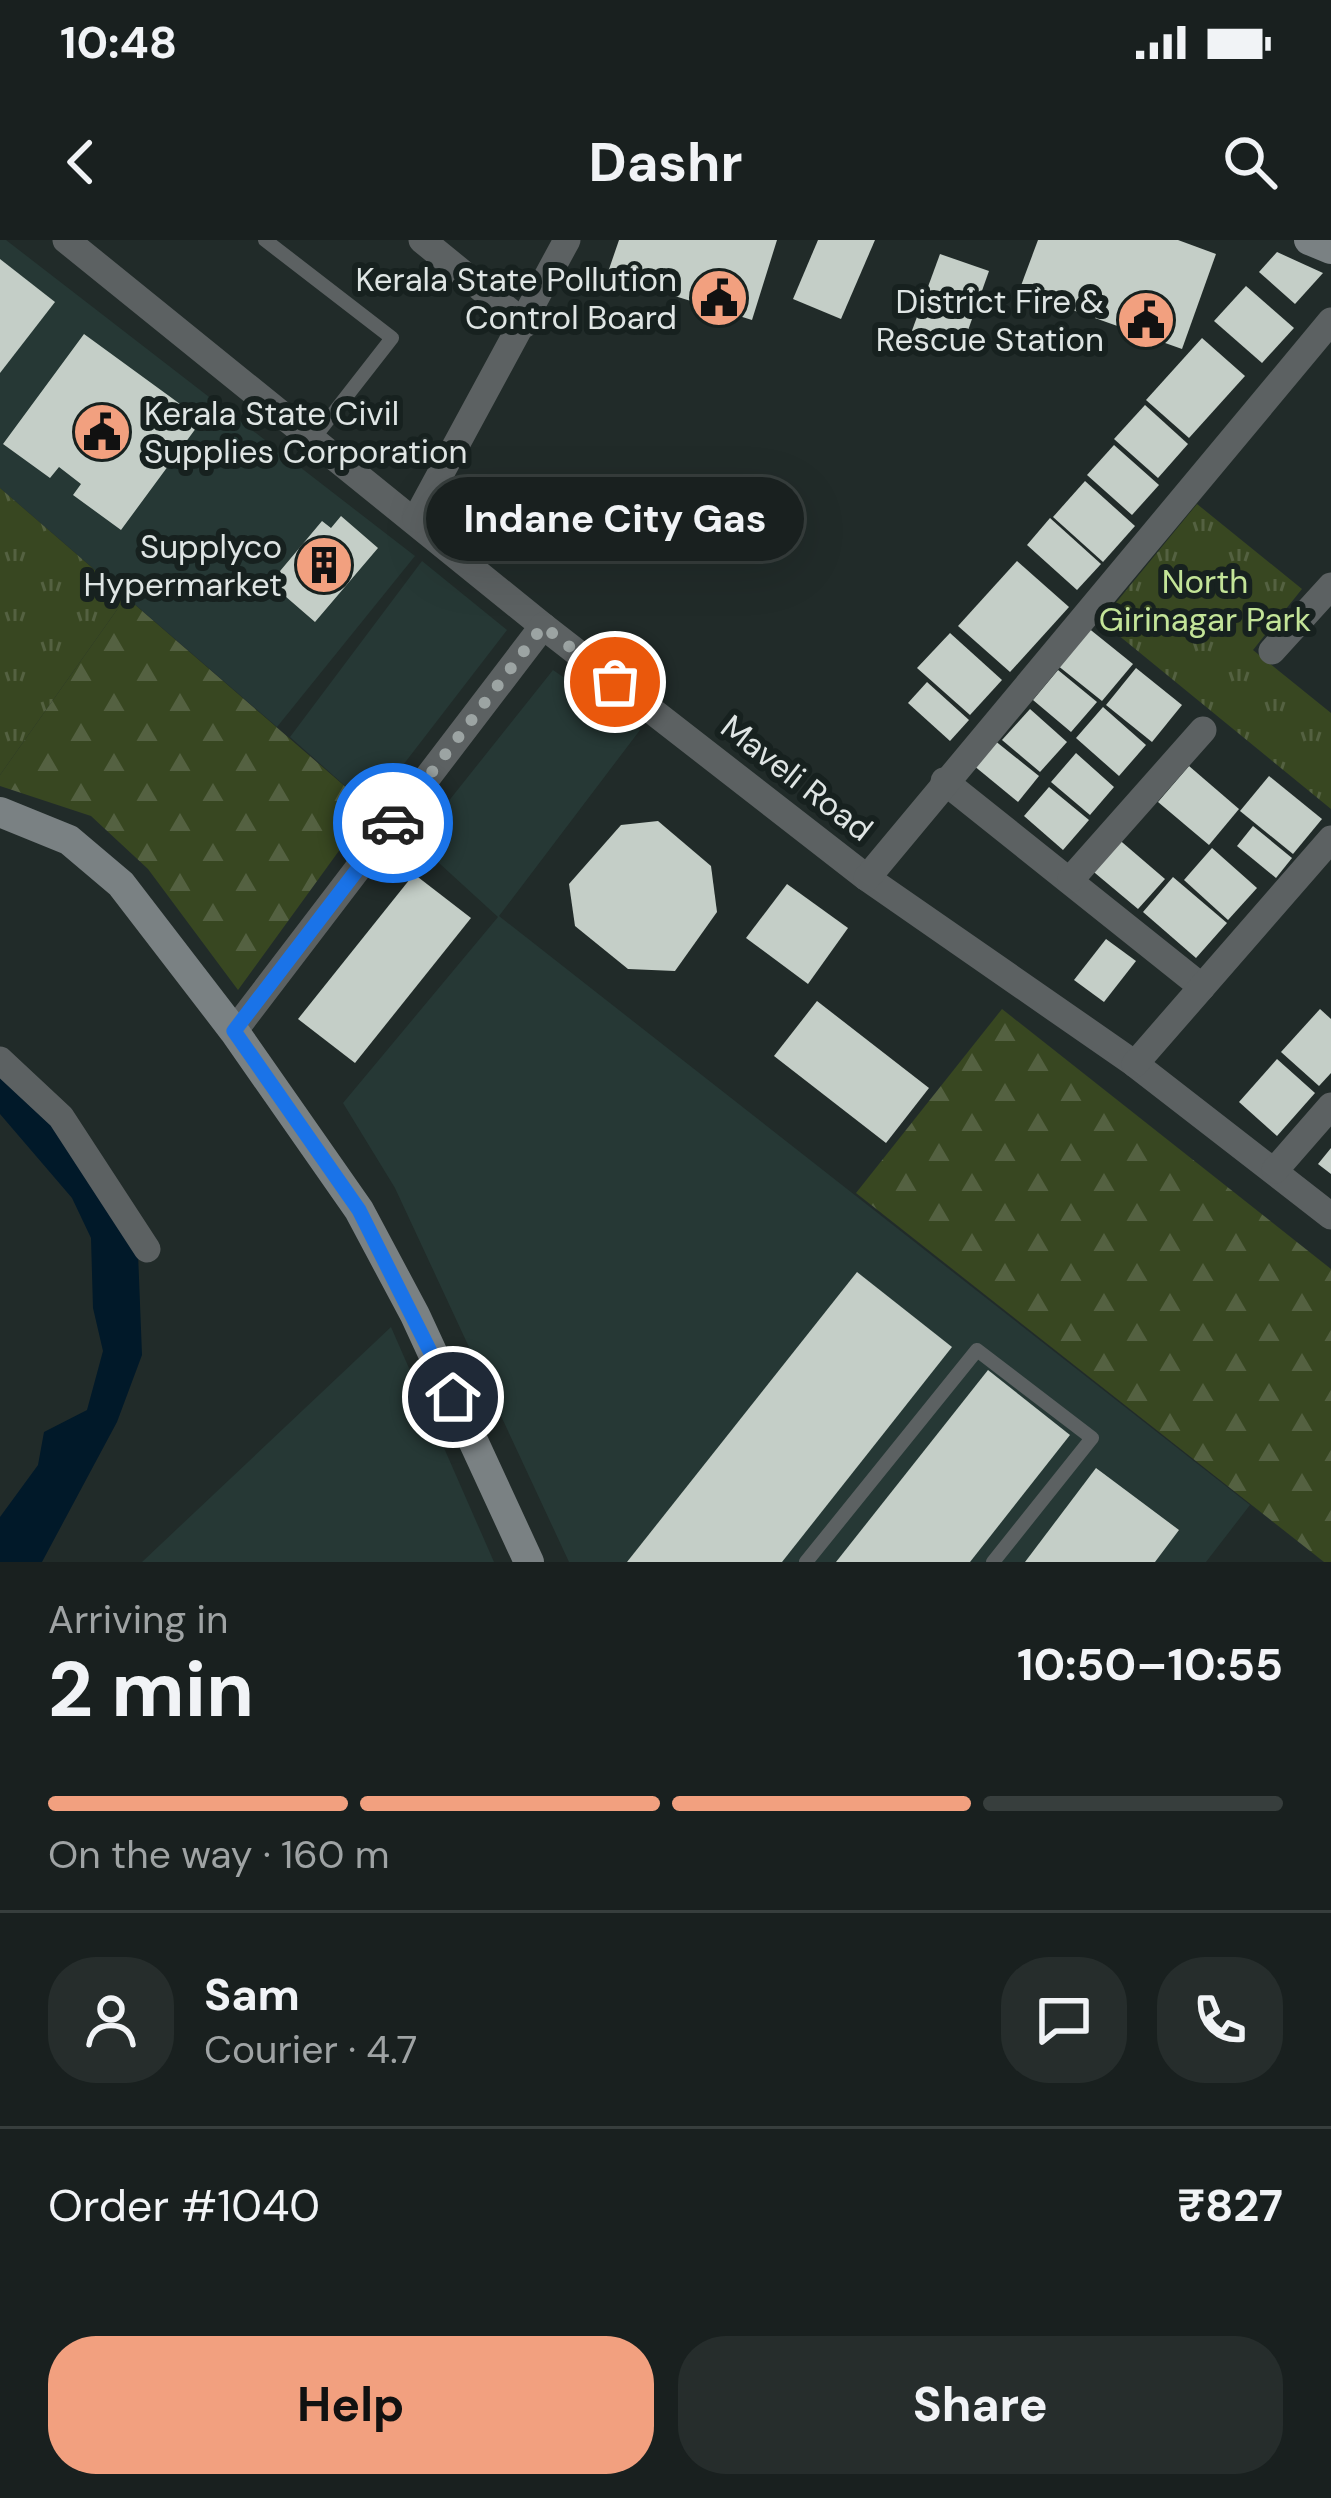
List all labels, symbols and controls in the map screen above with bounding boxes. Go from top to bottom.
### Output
text: 10:48 [60,13,177,72]
text: Dashr [588,127,743,198]
icon: back [48,129,114,195]
icon: search [1217,129,1283,195]
place label: Kerala State Pollution Control Board [356,258,677,339]
public building icon: Kerala State Pollution Control Board [688,267,750,329]
place label: District Fire & Rescue Station [876,280,1104,361]
public building icon: District Fire & Rescue Station [1115,289,1177,351]
place label: Kerala State Civil Supplies Corporation [144,392,467,473]
public building icon: Kerala State Civil Supplies Corporation [71,401,133,463]
callout: Indane City Gas [426,478,804,562]
text: Indane City Gas [464,493,766,544]
place label: Supplyco Hypermarket [83,525,282,606]
building icon: Supplyco Hypermarket [293,534,355,596]
park label: North Girinagar Park [1099,560,1312,641]
pin [564,631,666,733]
icon: bag [582,649,648,715]
street label: Maveli Road [712,705,882,851]
courier [333,763,453,883]
icon: car [360,790,426,856]
pin [402,1346,504,1448]
icon: home [420,1364,486,1430]
text: Arriving in [48,1594,228,1645]
text: 10:50–10:55 [1017,1635,1283,1694]
text: 2 min [48,1639,254,1740]
text: On the way · 160 m [48,1829,389,1880]
button: person [48,1957,174,2083]
button: chat [1001,1957,1127,2083]
button: phone [1157,1957,1283,2083]
text: Sam [204,1965,300,2024]
text: Courier · 4.7 [204,2024,417,2075]
text: Order #1040 [48,2176,320,2235]
text: ₹827 [1177,2176,1283,2235]
button: Help [48,2336,654,2474]
button: Share [678,2336,1283,2474]

